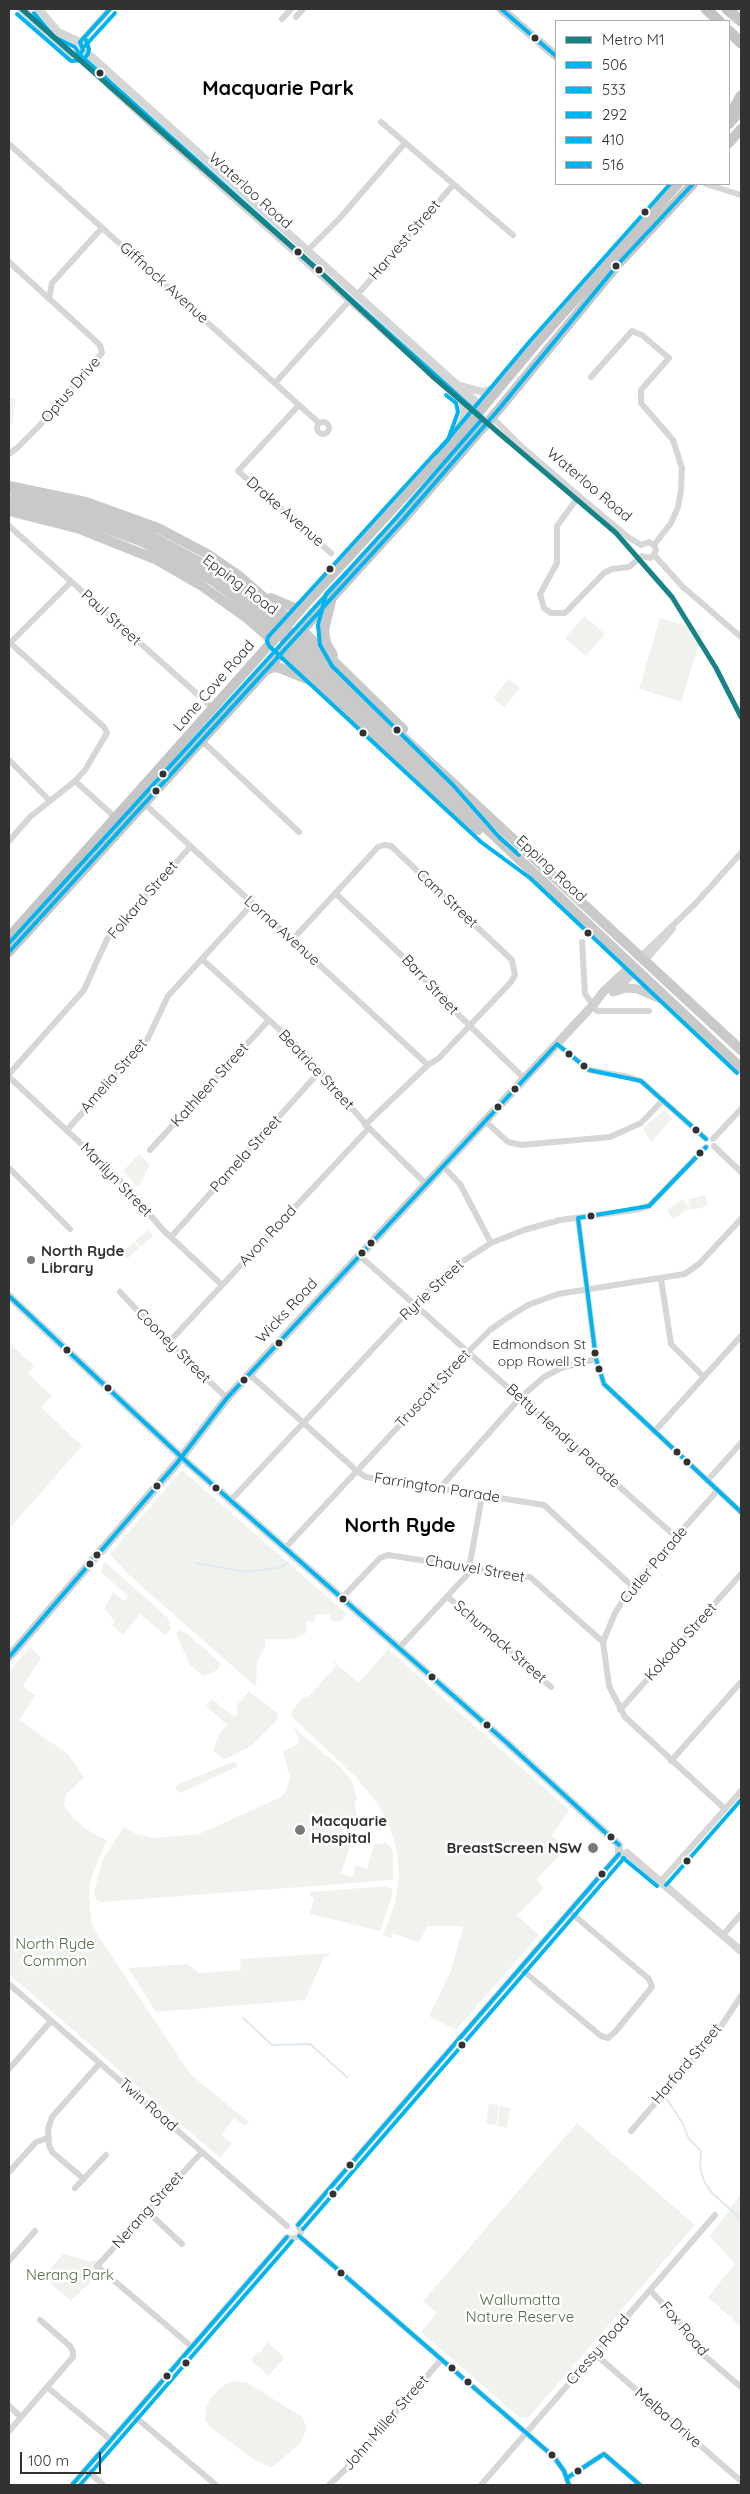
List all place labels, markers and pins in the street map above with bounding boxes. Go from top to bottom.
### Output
unlabelled marker [530,33,540,43]
unlabelled marker [95,68,105,78]
unlabelled marker [640,207,650,217]
unlabelled marker [293,247,303,257]
unlabelled marker [611,261,621,271]
unlabelled marker [314,265,324,275]
unlabelled marker [325,564,335,574]
unlabelled marker [392,725,402,735]
unlabelled marker [358,728,368,738]
unlabelled marker [158,769,168,779]
unlabelled marker [151,786,161,796]
unlabelled marker [583,928,593,938]
unlabelled marker [564,1049,574,1059]
unlabelled marker [579,1061,589,1071]
unlabelled marker [510,1084,520,1094]
unlabelled marker [493,1102,503,1112]
unlabelled marker [691,1125,701,1135]
unlabelled marker [695,1148,705,1158]
unlabelled marker [586,1211,596,1221]
unlabelled marker [366,1238,376,1248]
place label: North Ryde Library [41,1242,124,1277]
unlabelled marker [357,1248,367,1258]
marker: North Ryde Library [25,1254,37,1266]
place label: Edmondson St opp Rowell St [492,1337,586,1370]
unlabelled marker [274,1338,284,1348]
unlabelled marker [62,1345,72,1355]
marker: Edmondson St opp Rowell St [590,1348,600,1358]
unlabelled marker [594,1364,604,1374]
unlabelled marker [239,1375,249,1385]
unlabelled marker [103,1383,113,1393]
unlabelled marker [672,1447,682,1457]
unlabelled marker [682,1457,692,1467]
unlabelled marker [152,1481,162,1491]
unlabelled marker [211,1483,221,1493]
unlabelled marker [92,1550,102,1560]
unlabelled marker [85,1559,95,1569]
unlabelled marker [338,1594,348,1604]
unlabelled marker [427,1672,437,1682]
unlabelled marker [482,1720,492,1730]
place label: Macquarie Hospital [311,1812,387,1847]
marker: Macquarie Hospital [293,1823,307,1837]
unlabelled marker [606,1832,616,1842]
place label: BreastScreen NSW [446,1839,582,1857]
marker: BreastScreen NSW [586,1841,600,1855]
unlabelled marker [682,1856,692,1866]
unlabelled marker [597,1869,607,1879]
unlabelled marker [457,2040,467,2050]
unlabelled marker [345,2160,355,2170]
unlabelled marker [328,2189,338,2199]
unlabelled marker [336,2268,346,2278]
unlabelled marker [181,2358,191,2368]
unlabelled marker [447,2363,457,2373]
unlabelled marker [162,2371,172,2381]
unlabelled marker [463,2377,473,2387]
unlabelled marker [547,2450,557,2460]
unlabelled marker [573,2466,583,2476]

